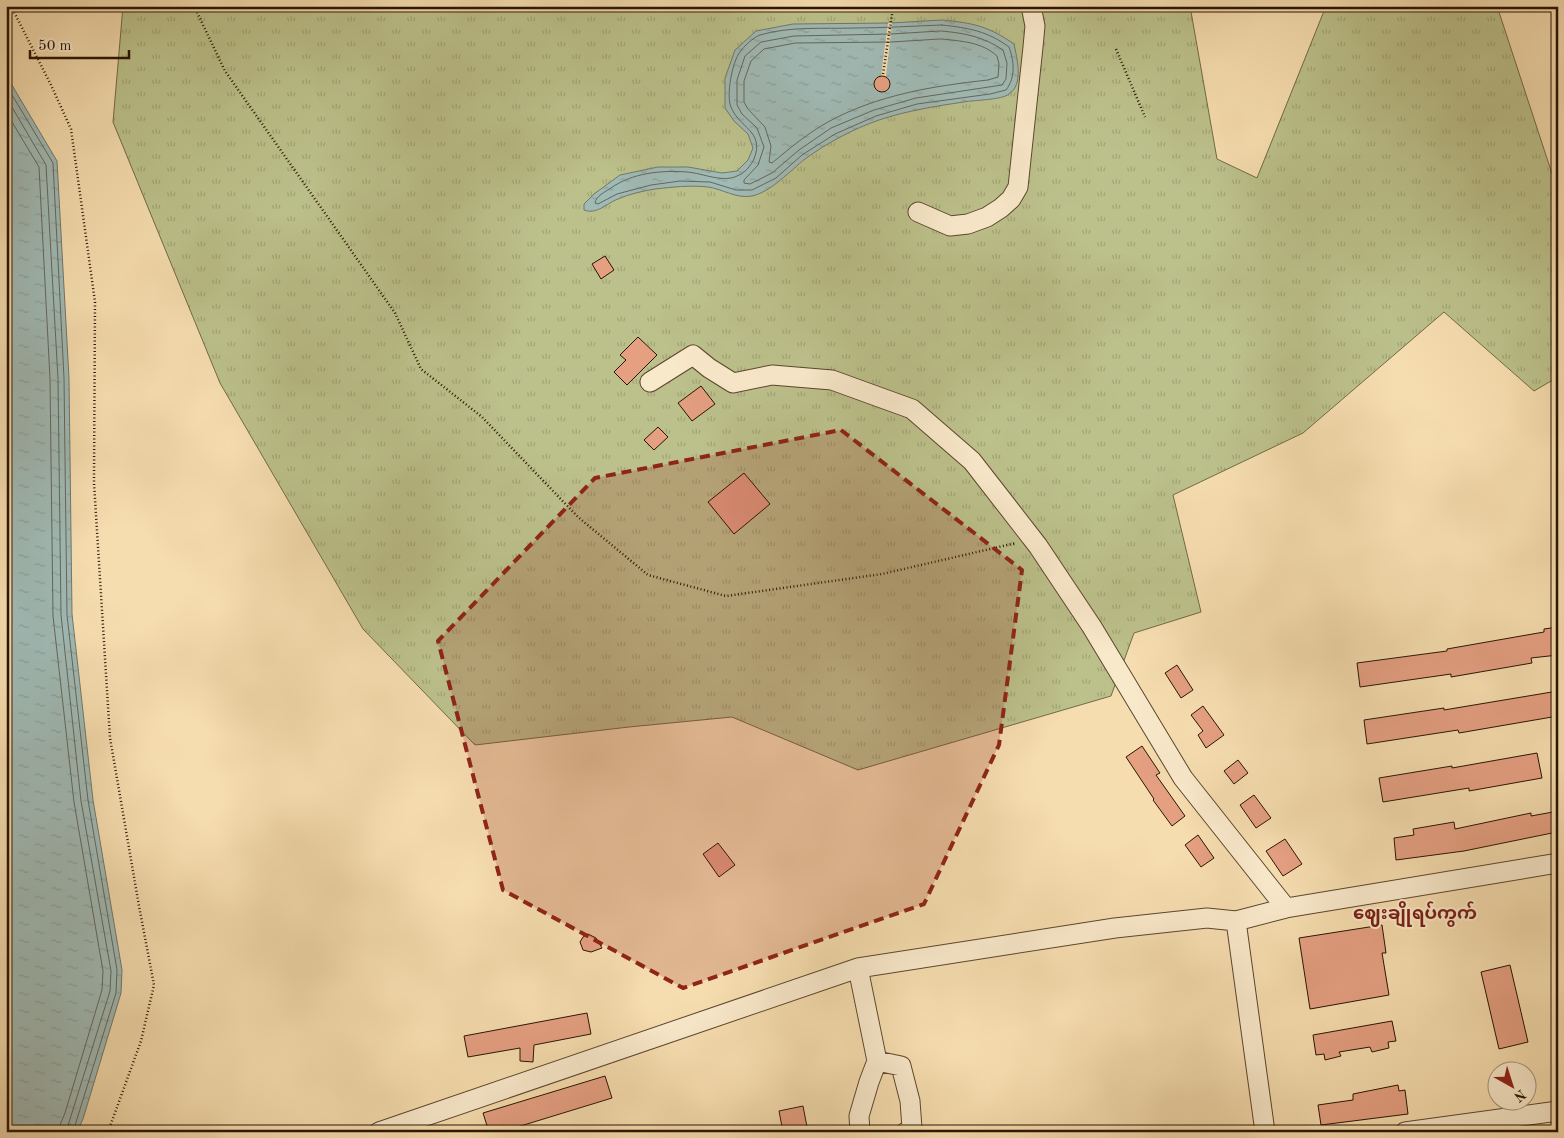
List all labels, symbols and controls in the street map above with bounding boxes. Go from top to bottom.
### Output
scale bar [30,28,129,60]
text: 50 m [38,39,72,54]
district label: ဈေးချိုရပ်ကွက် [1353,901,1477,928]
north arrow [1486,1060,1536,1110]
text: N [1511,1087,1528,1104]

